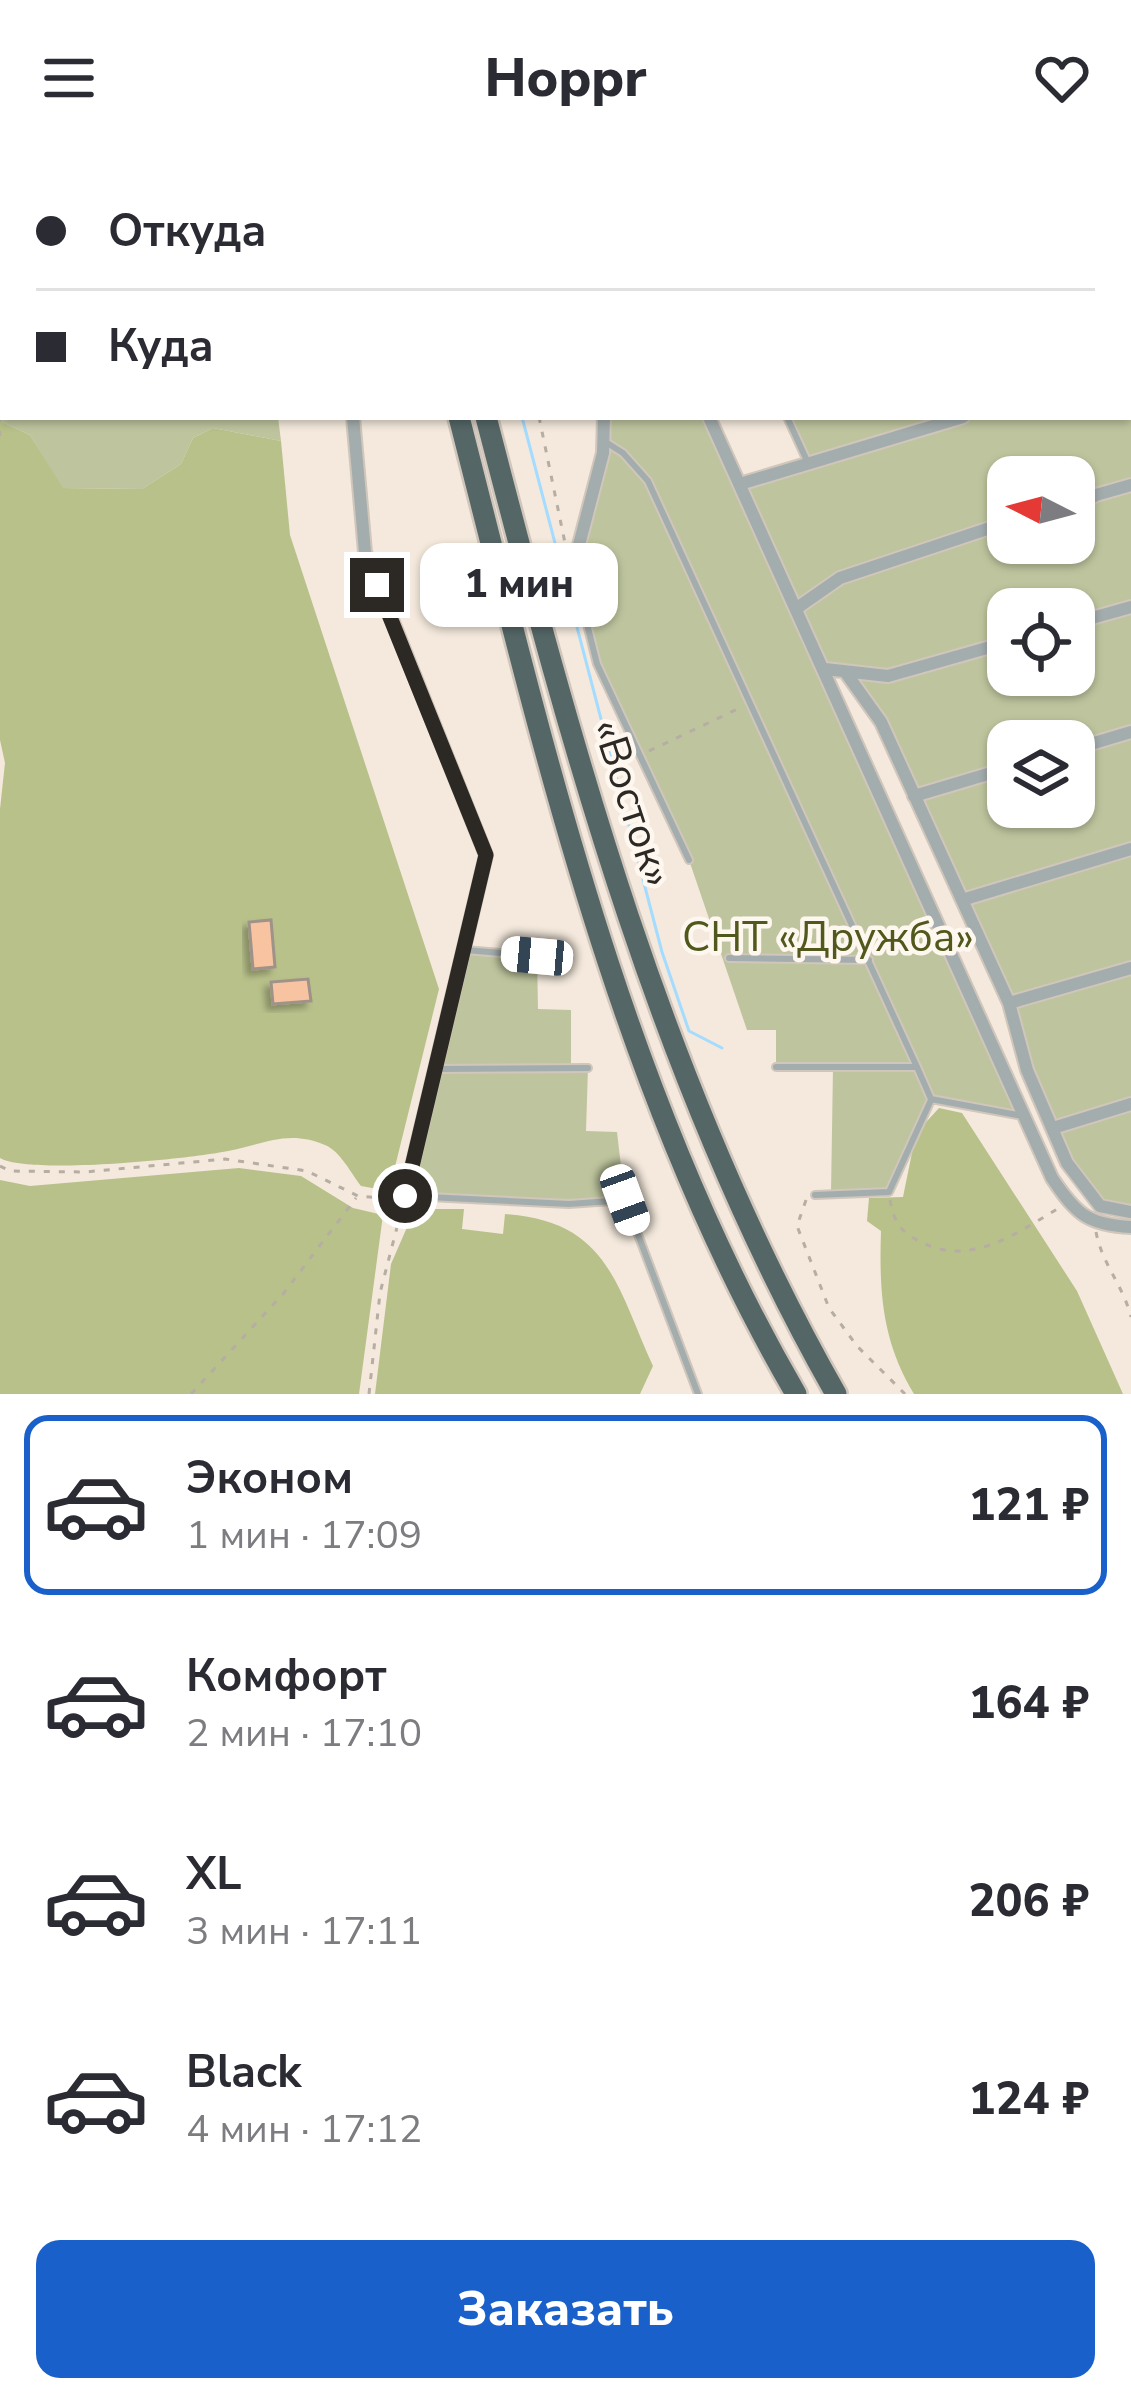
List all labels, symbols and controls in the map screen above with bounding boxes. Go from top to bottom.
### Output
text: Hoppr [484,41,647,115]
icon: menu [36,45,102,111]
icon: heart [1029,45,1095,111]
text: Откуда [108,201,266,262]
text: Куда [108,316,214,377]
north arrow [987,456,1095,564]
map controls [987,456,1095,828]
callout: 1 мин [419,543,617,627]
route end [350,558,404,612]
text: 1 мин [464,558,574,611]
button: locate [987,588,1095,696]
street label: «Восток» [578,712,686,894]
button: layers [987,720,1095,828]
park label: СНТ «Дружба» [682,909,974,966]
car [500,935,574,977]
car [596,1160,654,1240]
route start [378,1169,432,1223]
text: Эконом [186,1448,353,1509]
icon: car [42,1451,150,1559]
text: 121 ₽ [968,1475,1089,1536]
text: 1 мин · 17:09 [186,1509,422,1562]
text: Комфорт [186,1646,387,1707]
icon: car [42,1649,150,1757]
text: 164 ₽ [968,1673,1089,1734]
text: 2 мин · 17:10 [186,1707,422,1760]
text: XL [186,1844,242,1905]
icon: car [42,1847,150,1955]
text: 206 ₽ [968,1871,1089,1932]
text: 3 мин · 17:11 [186,1905,422,1958]
text: Black [186,2042,301,2103]
icon: car [42,2045,150,2153]
text: 124 ₽ [968,2069,1089,2130]
text: 4 мин · 17:12 [186,2103,422,2156]
button: Заказать [36,2240,1095,2378]

